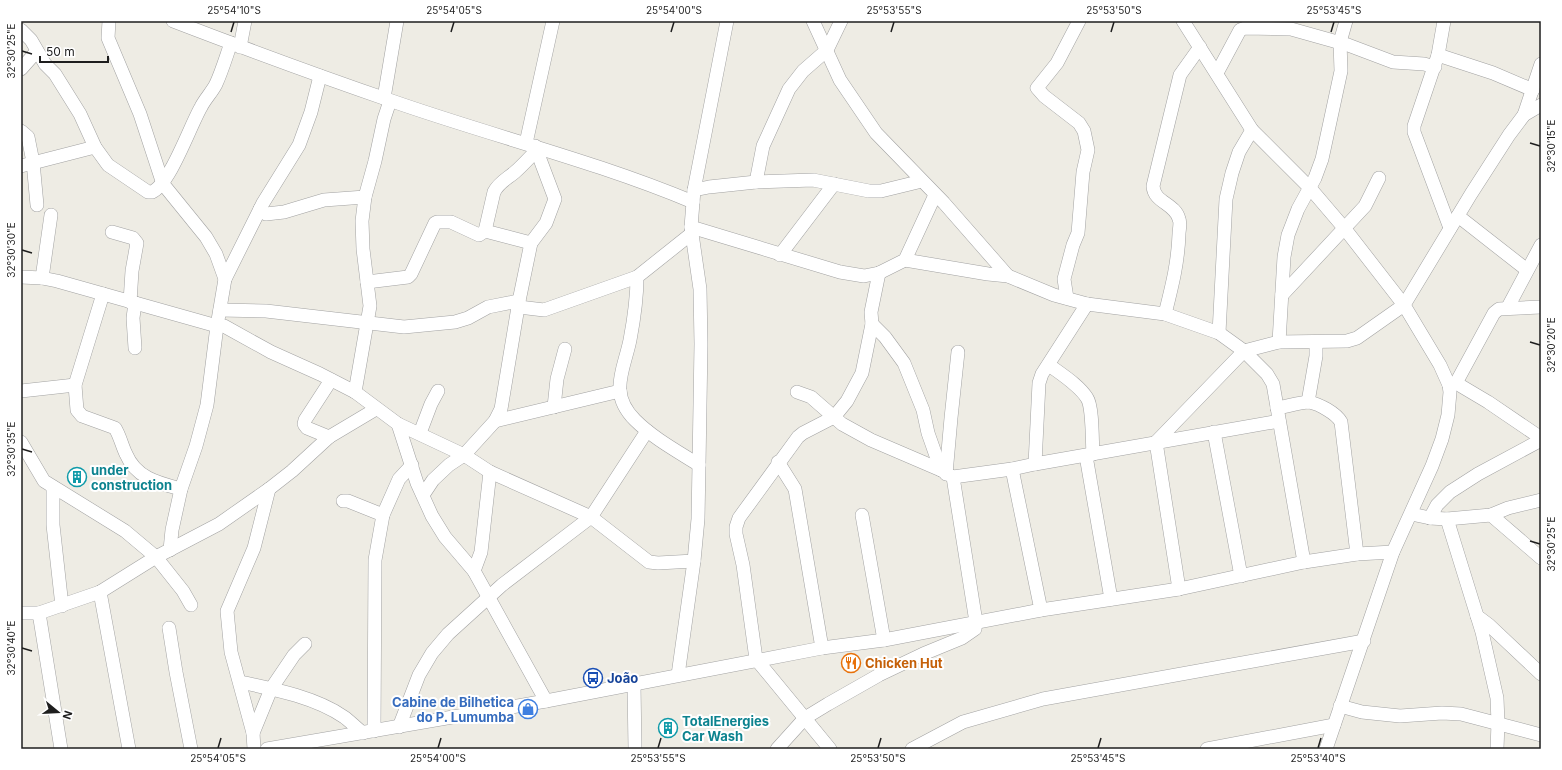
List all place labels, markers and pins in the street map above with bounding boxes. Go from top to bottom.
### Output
place label: under construction [91,462,172,493]
building icon: under construction [66,466,88,488]
restaurant icon: Chicken Hut [840,652,862,674]
place label: Chicken Hut [865,655,943,671]
bus stop icon: João [582,667,604,689]
place label: João [607,670,638,686]
place label: Cabine de Bilhetica do P. Lumumba [392,694,514,725]
shop icon: Cabine de Bilhetica do P. Lumumba [517,698,539,720]
place label: TotalEnergies Car Wash [682,713,769,744]
building icon: TotalEnergies Car Wash [657,717,679,739]

